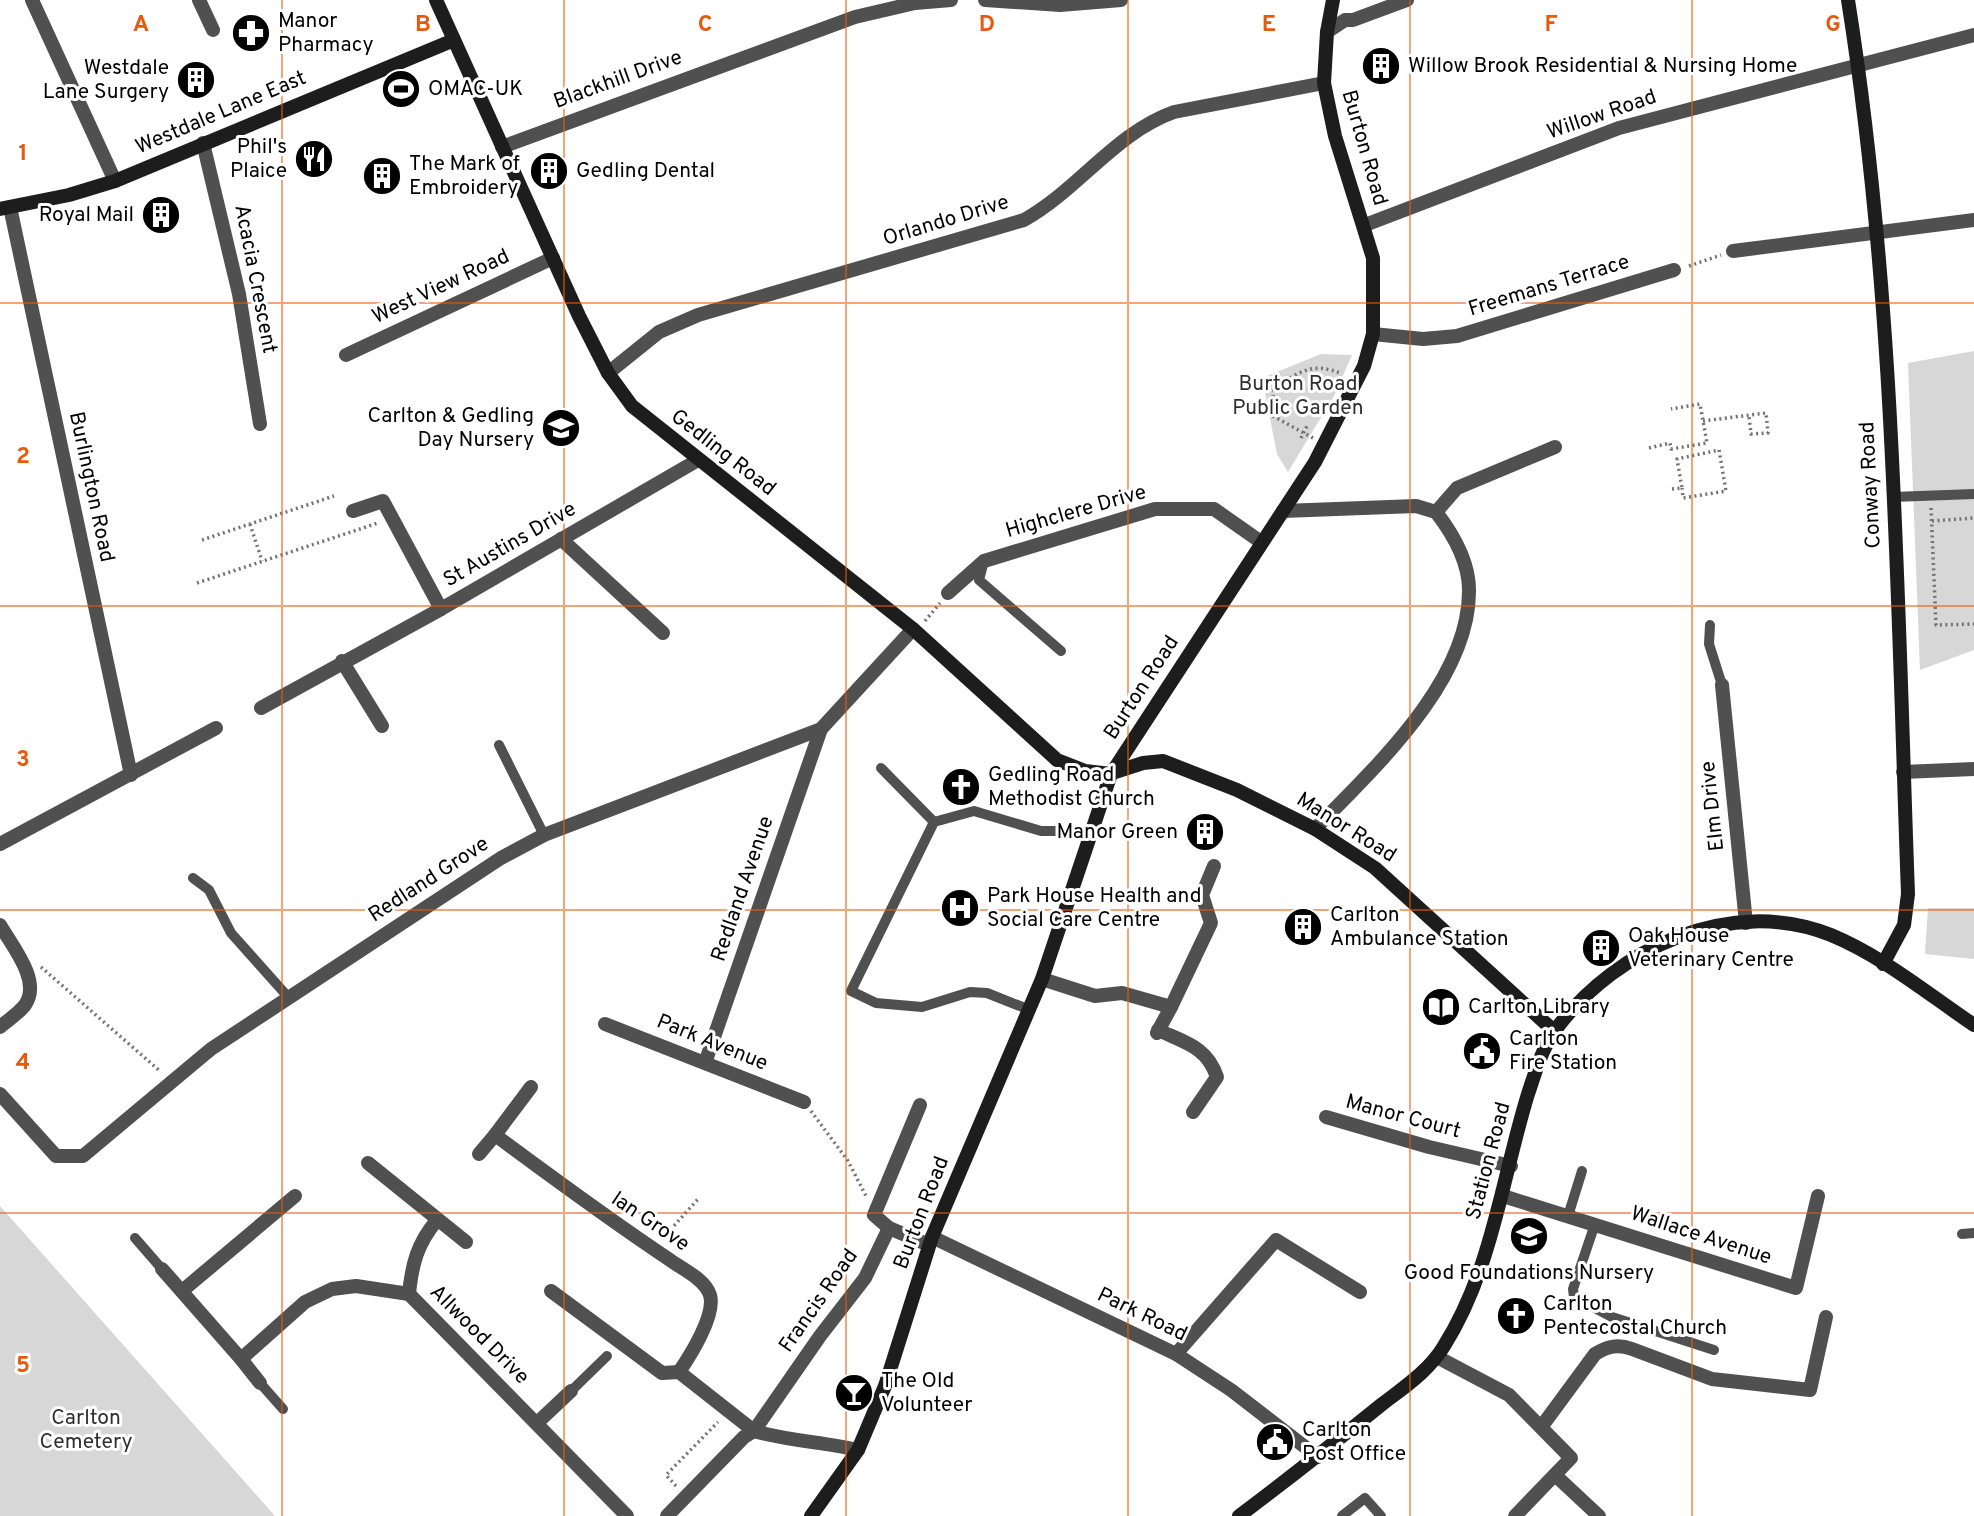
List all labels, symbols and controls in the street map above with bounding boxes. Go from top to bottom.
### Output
place label: Manor Pharmacy [278,8,374,59]
text: A [133,11,149,40]
text: B [415,11,431,40]
text: C [698,11,712,40]
text: D [979,11,995,40]
text: E [1262,11,1276,40]
text: F [1544,11,1558,40]
text: G [1825,11,1841,40]
pharmacy icon: Manor Pharmacy [230,12,272,54]
street label: Blackhill Drive [550,44,686,116]
building icon: Willow Brook Residential & Nursing Home [1360,45,1402,87]
place label: Willow Brook Residential & Nursing Home [1408,53,1797,80]
place label: Westdale Lane Surgery [43,55,169,106]
building icon: Westdale Lane Surgery [175,59,217,101]
street label: Westdale Lane East [132,65,310,161]
sports icon: OMAC-UK [380,68,422,110]
place label: OMAC-UK [428,76,523,103]
street label: Willow Road [1544,84,1660,146]
street label: Burton Road [1335,87,1393,209]
place label: Phil's Plaice [230,134,287,185]
restaurant icon: Phil's Plaice [293,138,335,180]
text: 1 [18,140,28,169]
building icon: Gedling Dental [528,150,570,192]
place label: The Mark of Embroidery [409,151,520,202]
building icon: The Mark of Embroidery [361,155,403,197]
place label: Gedling Dental [576,158,715,185]
street label: Orlando Drive [880,189,1012,253]
building icon: Royal Mail [140,194,182,236]
place label: Royal Mail [39,202,134,229]
street label: Acacia Crescent [227,202,283,356]
street label: West View Road [368,243,514,331]
street label: Freemans Terrace [1465,249,1633,323]
park label: Burton Road Public Garden [1232,371,1364,422]
place label: Carlton & Gedling Day Nursery [368,403,534,454]
street label: Gedling Road [665,403,781,503]
school or university icon: Carlton & Gedling Day Nursery [540,407,582,449]
street label: Burlington Road [62,409,120,565]
street label: Conway Road [1854,421,1888,549]
text: 2 [16,443,30,472]
street label: Highclere Drive [1003,479,1149,545]
street label: St Austins Drive [439,496,581,594]
street label: Burton Road [1098,631,1186,745]
text: 3 [16,746,30,775]
street label: Elm Drive [1695,760,1731,852]
place label: Gedling Road Methodist Church [988,762,1155,813]
church icon: Gedling Road Methodist Church [940,766,982,808]
street label: Manor Road [1291,787,1401,869]
building icon: Manor Green [1184,811,1226,853]
street label: Redland Avenue [705,813,781,965]
place label: Manor Green [1056,819,1178,846]
street label: Redland Grove [364,831,494,929]
place label: Park House Health and Social Care Centre [987,883,1201,934]
hospital icon: Park House Health and Social Care Centre [939,887,981,929]
place label: Carlton Ambulance Station [1330,902,1509,953]
building icon: Carlton Ambulance Station [1282,906,1324,948]
place label: Oak House Veterinary Centre [1628,923,1794,974]
building icon: Oak House Veterinary Centre [1580,927,1622,969]
library icon: Carlton Library [1420,986,1462,1028]
place label: Carlton Library [1468,994,1610,1021]
street label: Park Avenue [652,1008,772,1078]
place label: Carlton Fire Station [1509,1026,1617,1077]
public building icon: Carlton Fire Station [1461,1030,1503,1072]
text: 4 [16,1049,30,1078]
street label: Manor Court [1342,1089,1464,1145]
street label: Station Road [1460,1099,1518,1223]
street label: Burton Road [888,1153,956,1273]
street label: Ian Grove [606,1186,694,1258]
street label: Wallace Avenue [1627,1200,1775,1272]
school or university icon: Good Foundations Nursery [1508,1215,1550,1257]
street label: Francis Road [773,1244,865,1358]
place label: Good Foundations Nursery [1404,1260,1654,1287]
street label: Allwood Drive [423,1279,535,1391]
street label: Park Road [1093,1282,1191,1348]
place label: Carlton Pentecostal Church [1543,1291,1727,1342]
church icon: Carlton Pentecostal Church [1495,1295,1537,1337]
text: 5 [16,1352,30,1381]
place label: The Old Volunteer [881,1368,972,1419]
bar icon: The Old Volunteer [833,1372,875,1414]
park label: Carlton Cemetery [39,1405,133,1456]
place label: Carlton Post Office [1302,1417,1406,1468]
public building icon: Carlton Post Office [1254,1421,1296,1463]

